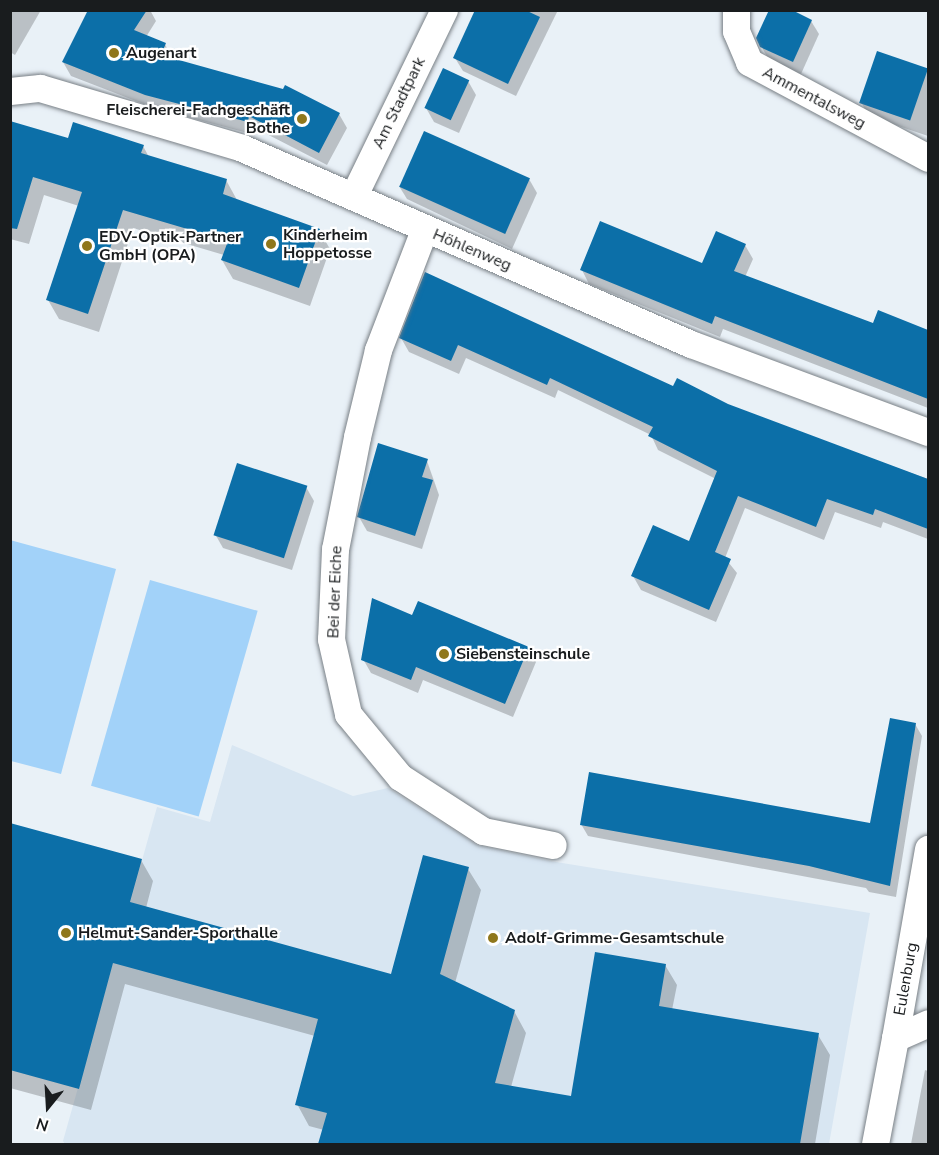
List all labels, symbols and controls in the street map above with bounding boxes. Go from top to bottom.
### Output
place label: Augenart [126,43,196,63]
marker: Augenart [107,46,121,60]
street label: Am Stadtpark [368,54,430,152]
street label: Ammentalsweg [759,63,869,133]
place label: Fleischerei-Fachgeschäft Bothe [106,100,290,138]
marker: Fleischerei-Fachgeschäft Bothe [295,112,309,126]
place label: Kinderheim Hoppetosse [283,225,372,263]
street label: Höhlenweg [430,225,514,275]
place label: EDV-Optik-Partner GmbH (OPA) [99,227,241,265]
marker: Kinderheim Hoppetosse [264,237,278,251]
marker: EDV-Optik-Partner GmbH (OPA) [80,239,94,253]
street label: Bei der Eiche [324,545,346,639]
place label: Siebensteinschule [456,644,590,664]
marker: Siebensteinschule [437,647,451,661]
place label: Helmut-Sander-Sporthalle [78,923,278,943]
marker: Helmut-Sander-Sporthalle [59,926,73,940]
place label: Adolf-Grimme-Gesamtschule [505,928,724,948]
marker: Adolf-Grimme-Gesamtschule [486,931,500,945]
street label: Eulenburg [890,941,922,1017]
north arrow [18,1077,78,1137]
text: N [33,1112,52,1136]

